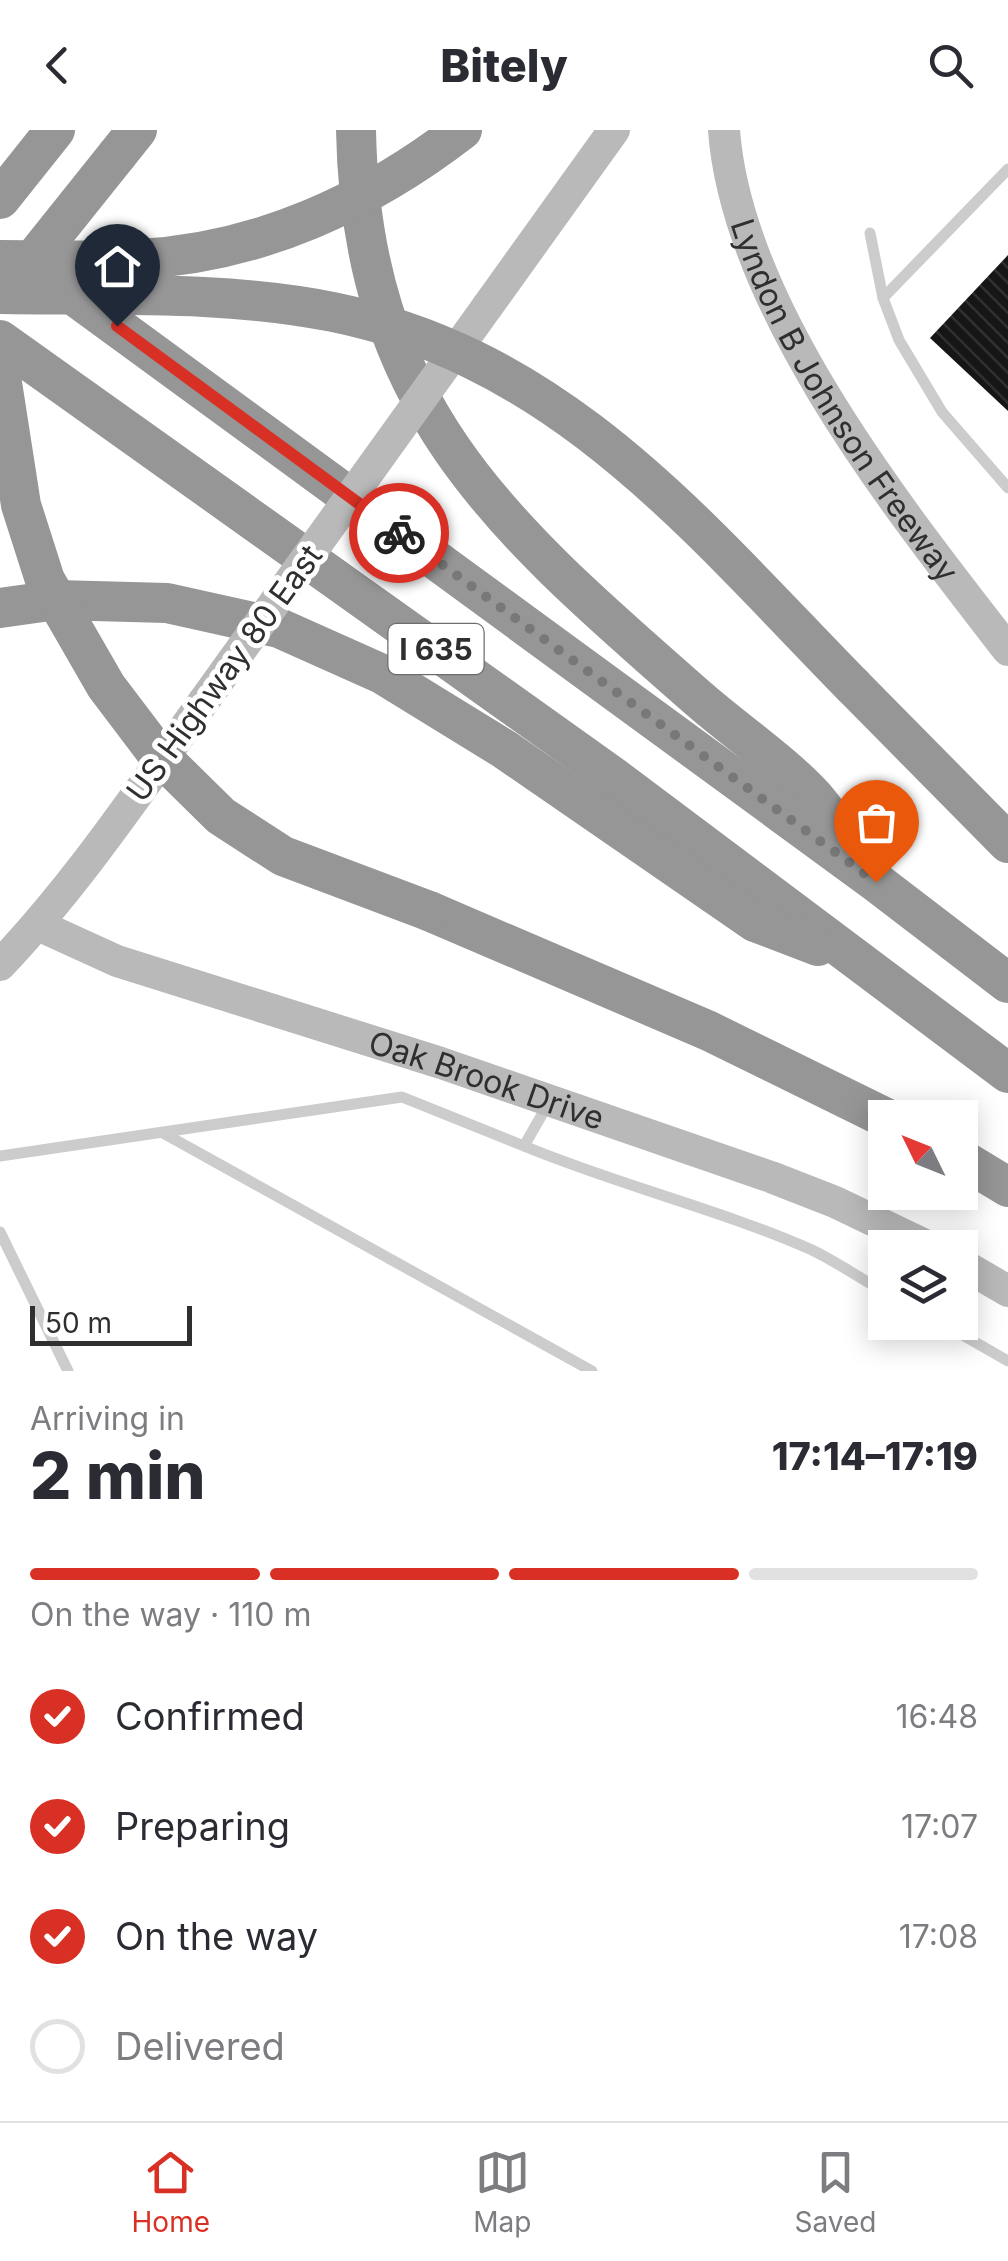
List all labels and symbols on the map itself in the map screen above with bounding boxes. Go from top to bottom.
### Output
street label: Lyndon B Johnson Freeway [723,214,967,589]
pin [75,224,160,327]
courier [349,483,449,583]
street label: US Highway 80 East [118,537,330,809]
road number: I 635 [388,624,484,674]
pin [834,780,919,883]
street label: Oak Brook Drive [364,1022,609,1137]
north arrow [868,1100,978,1210]
scale bar [30,1301,192,1346]

